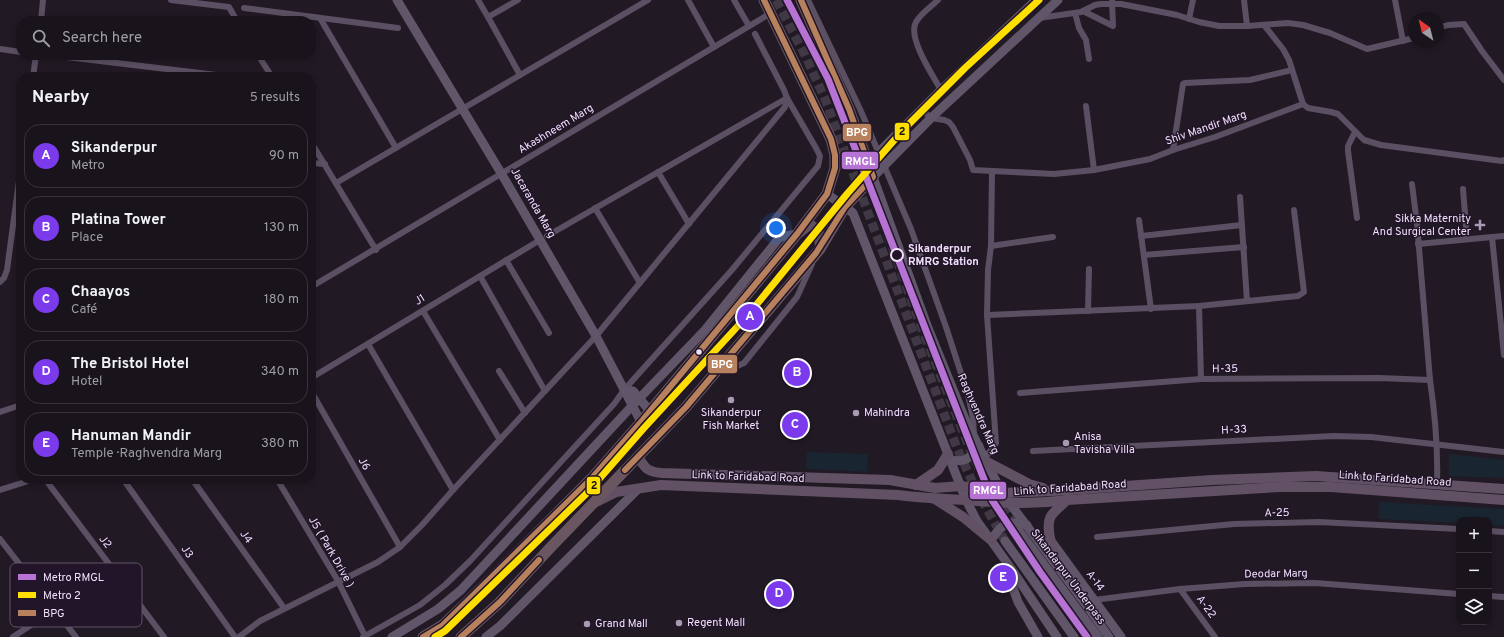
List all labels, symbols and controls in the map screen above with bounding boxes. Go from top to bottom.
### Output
north arrow [1408,12,1444,48]
search box [16,16,316,60]
icon: search [30,27,52,49]
text: Search here [62,29,142,48]
text: Nearby [32,87,89,109]
text: 5 results [250,90,300,106]
street label: Akashneem Marg [516,101,596,157]
street label: Shiv Mandir Marg [1163,108,1249,148]
line badge: 2 [894,122,910,141]
line badge: BPG [842,123,872,142]
text: 2 [899,125,905,139]
text: BPG [846,126,868,140]
text: Sikanderpur [71,139,157,158]
text: A [41,148,51,164]
text: 90 m [269,148,299,164]
line badge: RMGL [841,151,879,170]
text: RMGL [845,155,876,169]
text: Metro [71,158,105,174]
street label: Jacaranda Marg [507,165,559,241]
text: Platina Tower [71,211,166,230]
place label: Sikka Maternity And Surgical Center [1372,212,1472,239]
your location [766,218,786,238]
marker: Sikka Maternity And Surgical Center [1474,219,1486,231]
text: B [42,220,50,236]
text: 130 m [264,220,299,236]
text: Place [71,230,103,246]
place label: Sikanderpur RMRG Station [908,242,979,269]
marker: Sikanderpur RMRG Station [890,248,904,262]
text: Chaayos [71,283,130,302]
street label: J1 [412,291,428,309]
text: C [42,292,50,308]
text: 180 m [264,292,299,308]
text: Café [71,302,97,318]
pin: A [737,302,763,332]
unlabelled marker [694,347,704,357]
line badge: BPG [707,354,738,374]
text: The Bristol Hotel [71,355,189,374]
text: BPG [711,358,733,372]
pin: B [784,358,810,388]
street label: H-35 [1212,362,1238,376]
text: D [41,364,51,380]
text: 340 m [261,364,299,380]
street label: Raghvendra Marg [954,372,1002,456]
text: Hotel [71,374,102,390]
marker: Sikanderpur Fish Market [726,395,736,405]
place label: Sikanderpur Fish Market [701,406,762,433]
place label: Mahindra [864,406,910,420]
marker: Mahindra [851,408,861,418]
pin: C [782,410,808,440]
street label: H-33 [1221,422,1247,438]
text: Hanuman Mandir [71,427,191,446]
place label: Anisa Tavisha Villa [1074,430,1135,457]
text: E [42,436,50,452]
text: 380 m [261,436,299,452]
marker: Anisa Tavisha Villa [1061,438,1071,448]
text: Temple · Raghvendra Marg [71,446,222,462]
street label: J6 [355,455,373,473]
street label: Link to Faridabad Road [691,468,805,486]
street label: Link to Faridabad Road [1338,468,1452,490]
line badge: 2 [586,476,601,495]
street label: Link to Faridabad Road [1013,477,1127,499]
text: 2 [591,479,597,493]
line badge: RMGL [969,481,1007,500]
text: RMGL [973,484,1004,498]
street label: A-25 [1264,506,1290,520]
street label: J5 ( Park Drive ) [305,514,357,590]
map controls [1456,517,1492,625]
button: + [1456,517,1492,553]
street label: Sikandarpur Underpass [1028,527,1108,627]
street label: J4 [237,528,256,546]
street label: J2 [96,533,114,551]
street label: J3 [178,543,196,561]
button: − [1456,553,1492,589]
legend [10,563,142,627]
pin: E [990,563,1016,593]
street label: Deodar Marg [1244,566,1308,582]
street label: A-14 [1083,568,1107,594]
text: Metro RMGL [43,571,104,585]
pin: D [766,579,792,609]
text: Metro 2 [43,589,81,603]
button: layers [1456,589,1492,625]
street label: A-22 [1193,593,1219,621]
text: BPG [43,607,65,621]
place label: Regent Mall [687,616,745,630]
place label: Grand Mall [595,617,648,631]
marker: Regent Mall [674,618,684,628]
marker: Grand Mall [582,619,592,629]

